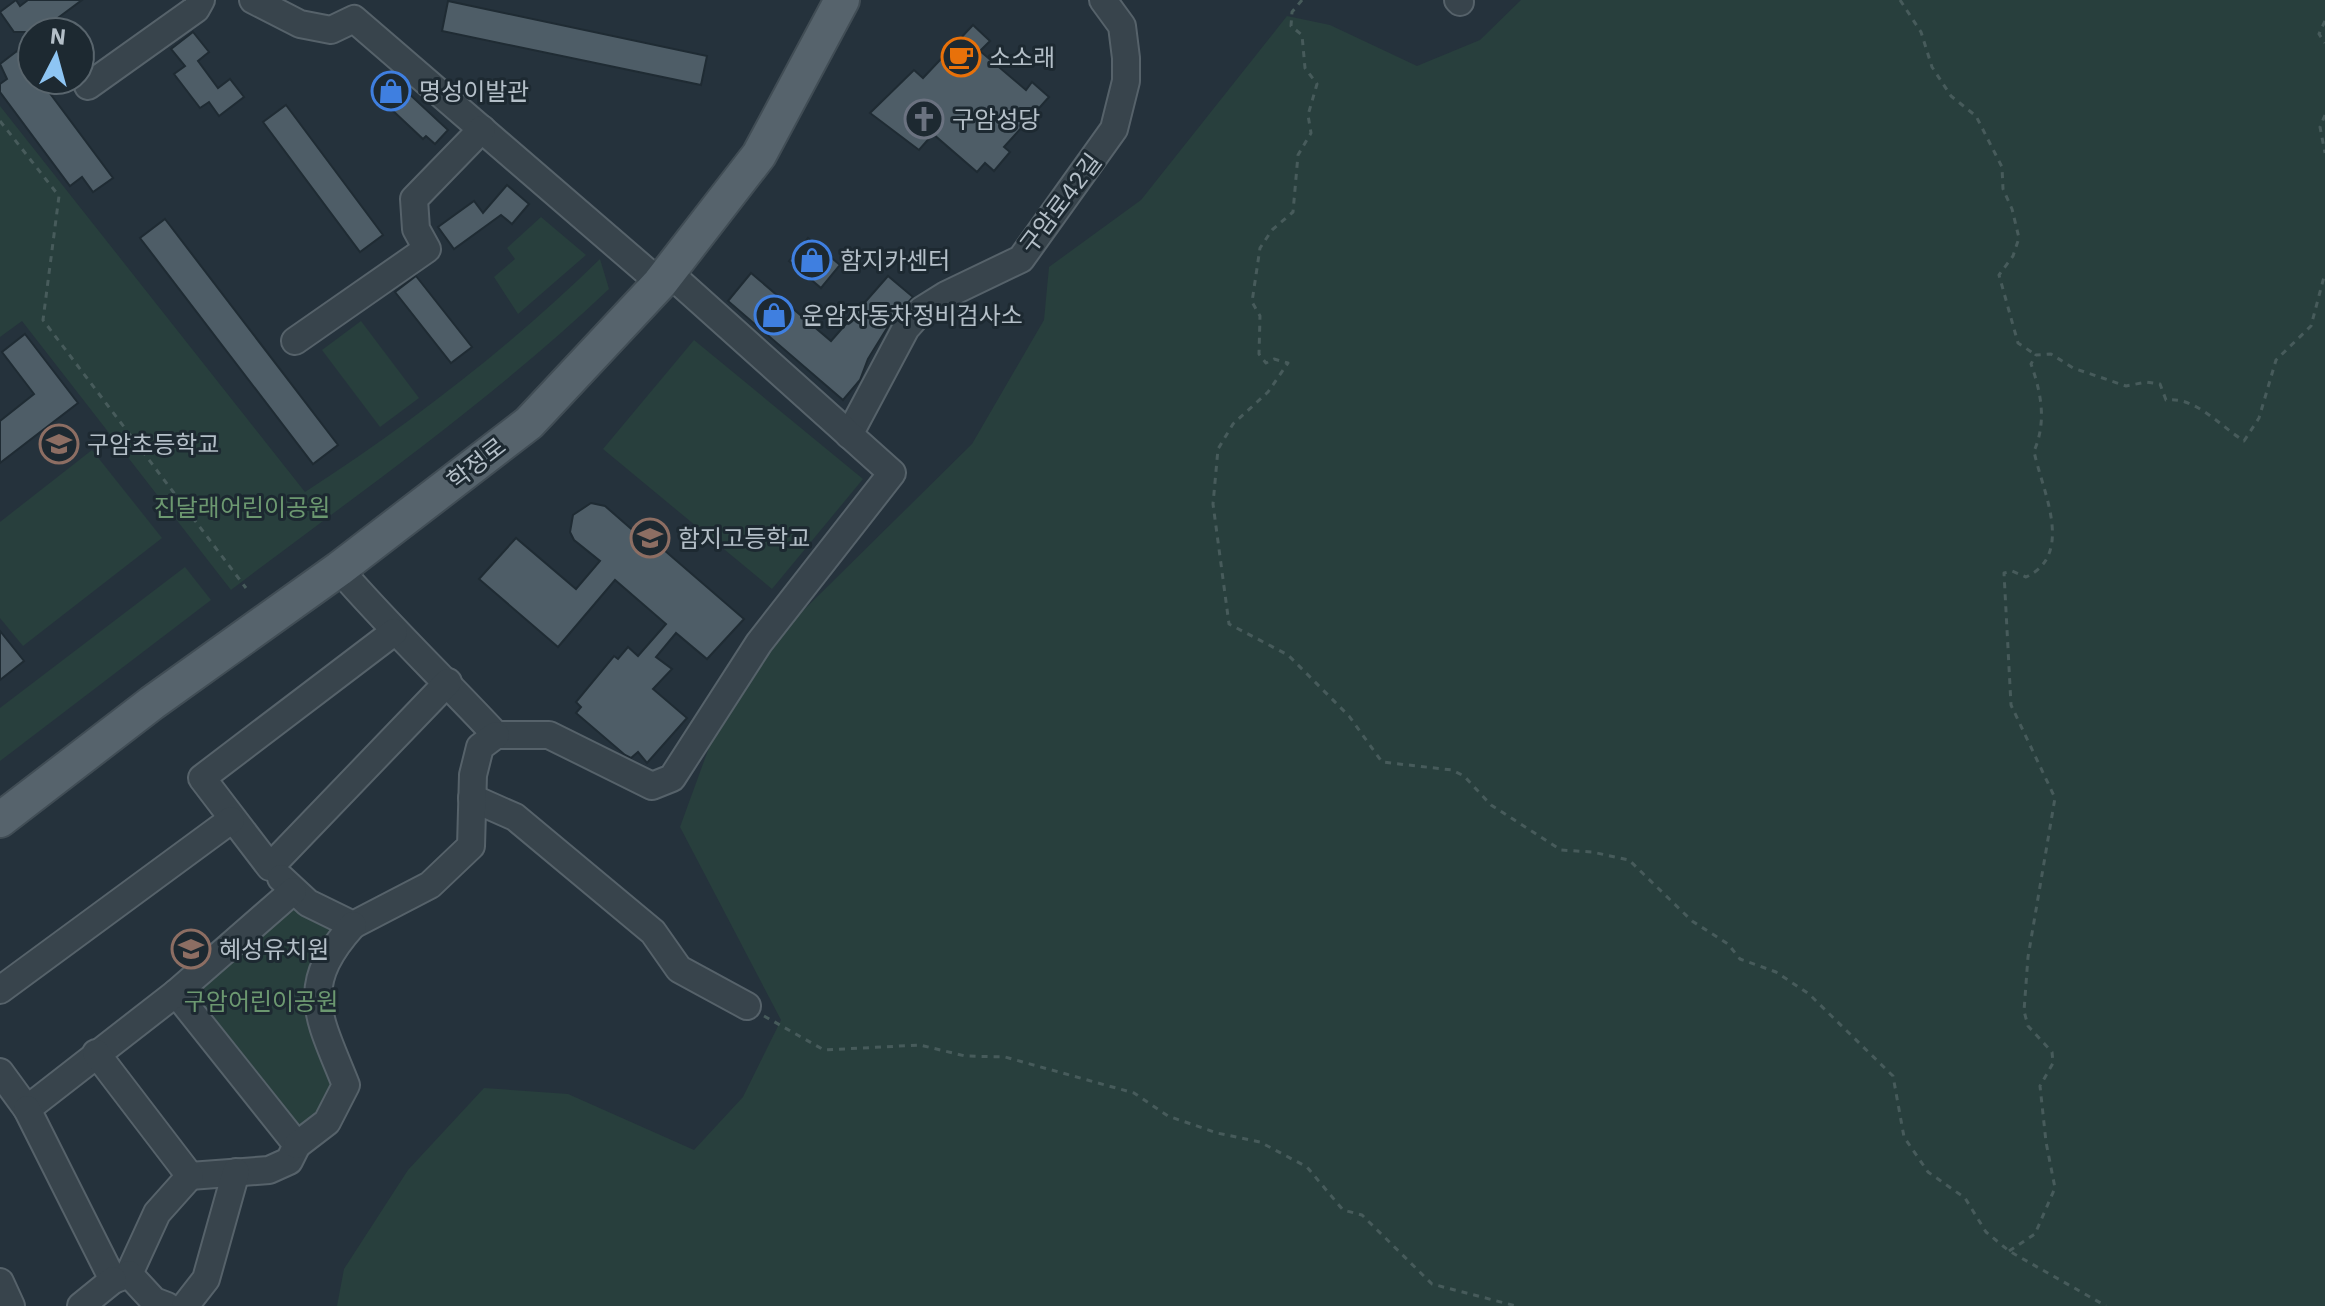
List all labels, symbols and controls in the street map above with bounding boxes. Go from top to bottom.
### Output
north arrow [16,16,96,96]
text: N [49,20,68,51]
cafe icon: 소소래 [940,36,982,78]
place label: 소소래 [989,41,1055,73]
shop icon: 명성이발관 [370,70,412,112]
place label: 명성이발관 [419,75,529,107]
church icon: 구암성당 [903,98,945,140]
place label: 구암성당 [952,103,1040,135]
street label: 구암로42길 [1012,147,1108,259]
shop icon: 함지카센터 [791,239,833,281]
place label: 함지카센터 [840,244,950,276]
shop icon: 운암자동차정비검사소 [753,294,795,336]
place label: 운암자동차정비검사소 [802,299,1023,331]
school or university icon: 구암초등학교 [38,423,80,465]
place label: 구암초등학교 [87,428,219,460]
street label: 학정로 [440,430,512,496]
park label: 진달래어린이공원 [154,491,330,523]
school or university icon: 함지고등학교 [629,517,671,559]
place label: 함지고등학교 [678,522,810,554]
school or university icon: 혜성유치원 [170,928,212,970]
place label: 혜성유치원 [219,933,329,965]
park label: 구암어린이공원 [184,985,338,1017]

